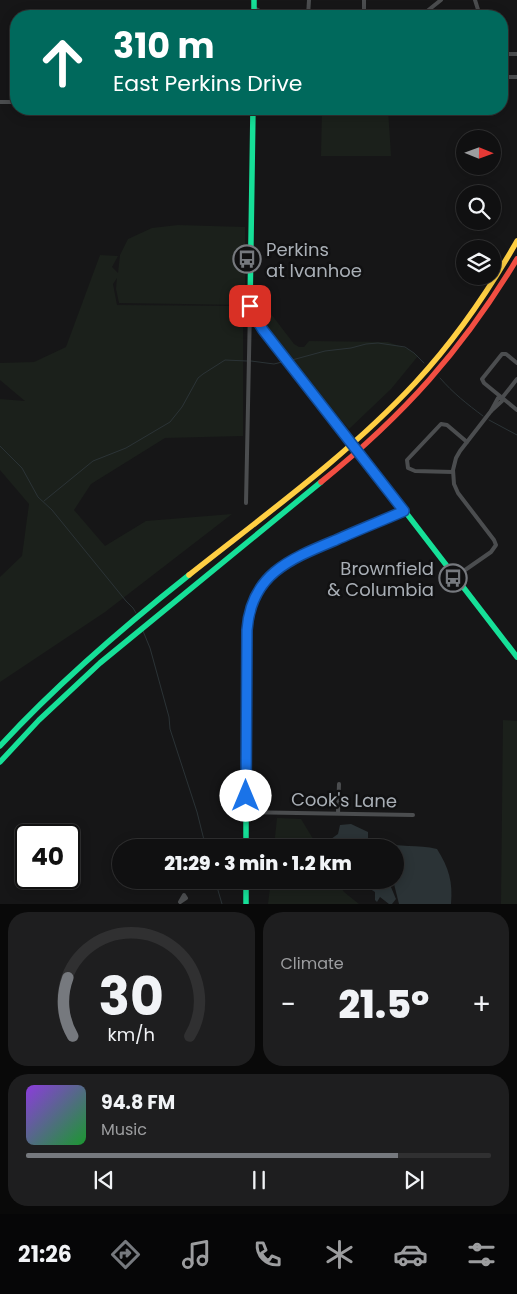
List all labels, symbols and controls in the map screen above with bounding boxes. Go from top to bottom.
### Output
text: 310 m [113,21,215,70]
icon: ahead [30,30,95,95]
text: East Perkins Drive [113,68,302,99]
north arrow [456,130,501,175]
map controls [456,130,501,285]
button: search [456,185,501,230]
place label: Perkins at Ivanhoe [266,237,362,283]
button: layers [456,240,501,285]
bus stop icon: Perkins at Ivanhoe [232,244,262,274]
pin [229,285,271,327]
icon: arrive [236,292,264,320]
place label: Brownfield & Columbia [327,556,434,602]
bus stop icon: Brownfield & Columbia [438,563,468,593]
position arrow [219,769,271,821]
street label: Cook's Lane [291,787,397,813]
speed limit sign: 40 [15,824,80,889]
text: 21:29 · 3 min · 1.2 km [164,850,352,877]
text: Climate [281,952,344,975]
text: 30 [99,960,164,1033]
text: 21.5° [338,978,429,1031]
text: − [281,985,296,1024]
text: + [472,985,491,1024]
text: km/h [107,1022,155,1047]
text: 94.8 FM [101,1089,175,1116]
text: Music [101,1118,147,1141]
icon: previous [90,1166,118,1194]
icon: pause [245,1166,273,1194]
icon: next [400,1166,428,1194]
icon: directions [108,1237,143,1272]
icon: music [179,1237,214,1272]
icon: phone [250,1237,285,1272]
icon: climate [322,1237,357,1272]
icon: car [393,1237,428,1272]
icon: filters [464,1237,499,1272]
text: 21:26 [18,1239,72,1270]

